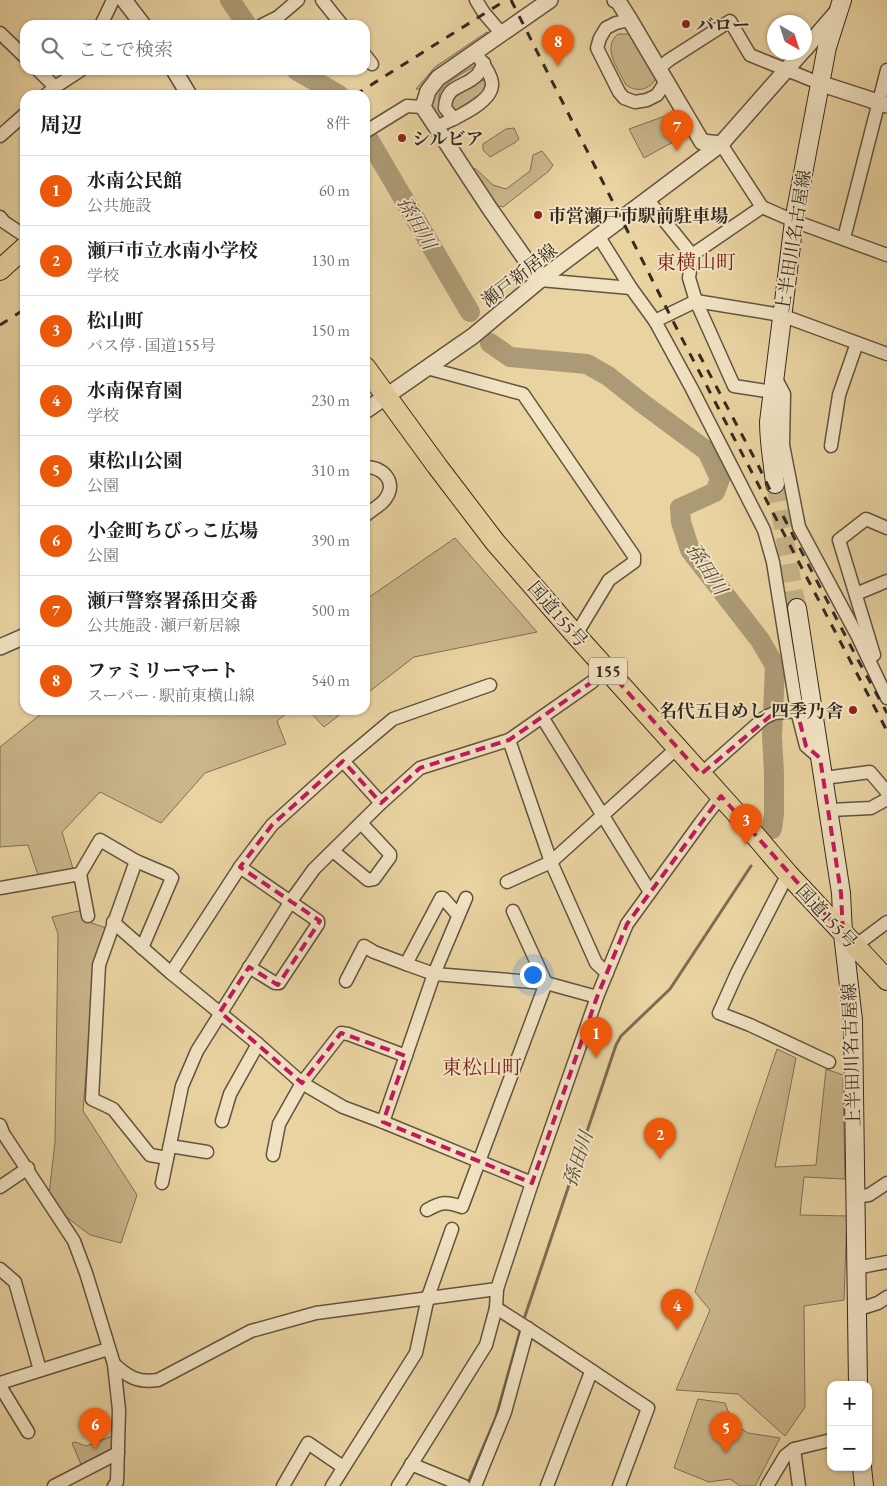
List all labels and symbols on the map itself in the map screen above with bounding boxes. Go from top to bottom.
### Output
place label: バロー [696,13,750,36]
north arrow [767,15,812,60]
marker: バロー [680,18,692,30]
pin: 8 [542,25,574,66]
pin: 7 [661,110,693,151]
place label: シルビア [412,127,484,150]
marker: シルビア [396,132,408,144]
street label: 上半田川名古屋線 [770,168,816,314]
water label: 孫田川 [392,192,443,256]
place label: 市営瀬戸市駅前駐車場 [548,204,728,227]
marker: 市営瀬戸市駅前駐車場 [532,209,544,221]
street label: 瀬戸新居線 [476,238,562,312]
district label: 東横山町 [656,249,736,275]
water label: 孫田川 [681,538,734,601]
street label: 国道155号 [523,576,593,652]
road number: 155 [589,658,627,684]
place label: 名代五目めし 四季乃舎 [659,699,843,722]
marker: 名代五目めし 四季乃舎 [847,704,859,716]
pin: 3 [730,804,762,845]
street label: 国道155号 [791,879,863,953]
your location [520,962,546,988]
street label: 上半田川名古屋線 [837,983,865,1127]
pin: 1 [580,1017,612,1058]
district label: 東松山町 [442,1054,522,1080]
pin: 2 [644,1118,676,1159]
water label: 孫田川 [557,1126,599,1190]
pin: 4 [661,1289,693,1330]
pin: 6 [79,1408,111,1449]
pin: 5 [710,1412,742,1453]

